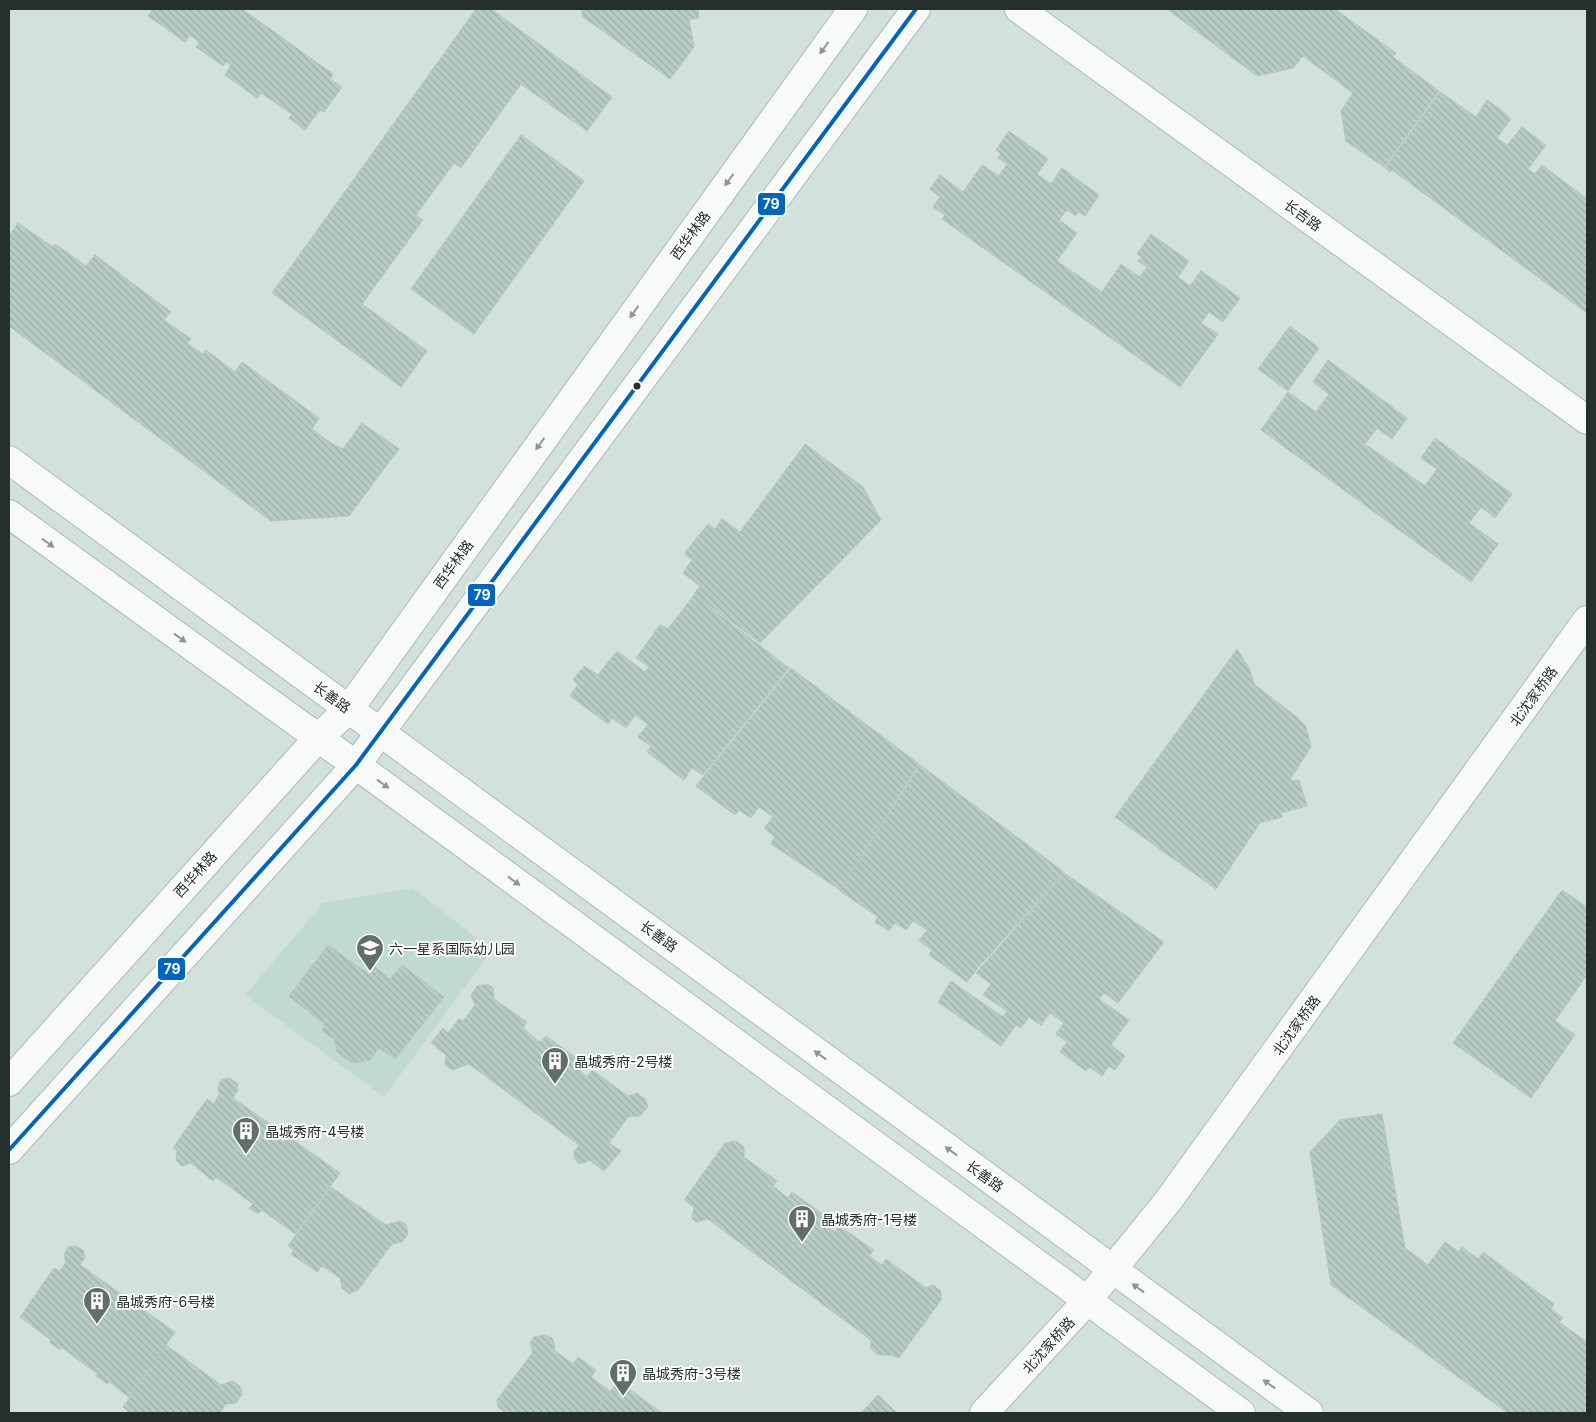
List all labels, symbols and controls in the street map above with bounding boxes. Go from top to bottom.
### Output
one-way arrow [819,41,829,55]
one-way arrow [724,173,734,187]
line badge: 79 [757,192,786,216]
text: 79 [762,195,780,212]
street label: 长吉路 [1281,196,1325,234]
street label: 西华林路 [667,207,713,263]
one-way arrow [629,305,640,318]
unlabelled marker [632,381,642,391]
one-way arrow [534,437,545,450]
street label: 西华林路 [430,536,476,592]
one-way arrow [41,538,55,548]
line badge: 79 [467,583,496,607]
text: 79 [473,586,491,603]
one-way arrow [173,633,187,643]
street label: 北沈家桥路 [1506,663,1560,729]
street label: 长善路 [310,678,354,716]
one-way arrow [376,779,389,790]
street label: 西华林路 [170,848,220,900]
one-way arrow [507,875,520,886]
street label: 长善路 [637,917,681,955]
school or university icon: 六一星系国际幼儿园 [355,933,385,972]
place label: 六一星系国际幼儿园 [389,940,515,957]
line badge: 79 [157,957,186,981]
text: 79 [163,960,181,977]
street label: 北沈家桥路 [1269,992,1323,1058]
building icon: 晶城秀府-2号楼 [540,1046,570,1085]
one-way arrow [814,1049,827,1060]
place label: 晶城秀府-2号楼 [574,1053,673,1070]
building icon: 晶城秀府-4号楼 [231,1116,261,1155]
place label: 晶城秀府-4号楼 [265,1123,364,1140]
one-way arrow [945,1145,958,1156]
street label: 长善路 [963,1157,1007,1195]
building icon: 晶城秀府-1号楼 [787,1204,817,1243]
place label: 晶城秀府-1号楼 [821,1211,917,1228]
one-way arrow [1131,1283,1145,1293]
building icon: 晶城秀府-6号楼 [82,1286,112,1325]
place label: 晶城秀府-6号楼 [116,1293,215,1310]
street label: 北沈家桥路 [1018,1313,1078,1377]
building icon: 晶城秀府-3号楼 [608,1358,638,1397]
place label: 晶城秀府-3号楼 [642,1365,741,1382]
one-way arrow [1263,1379,1276,1390]

